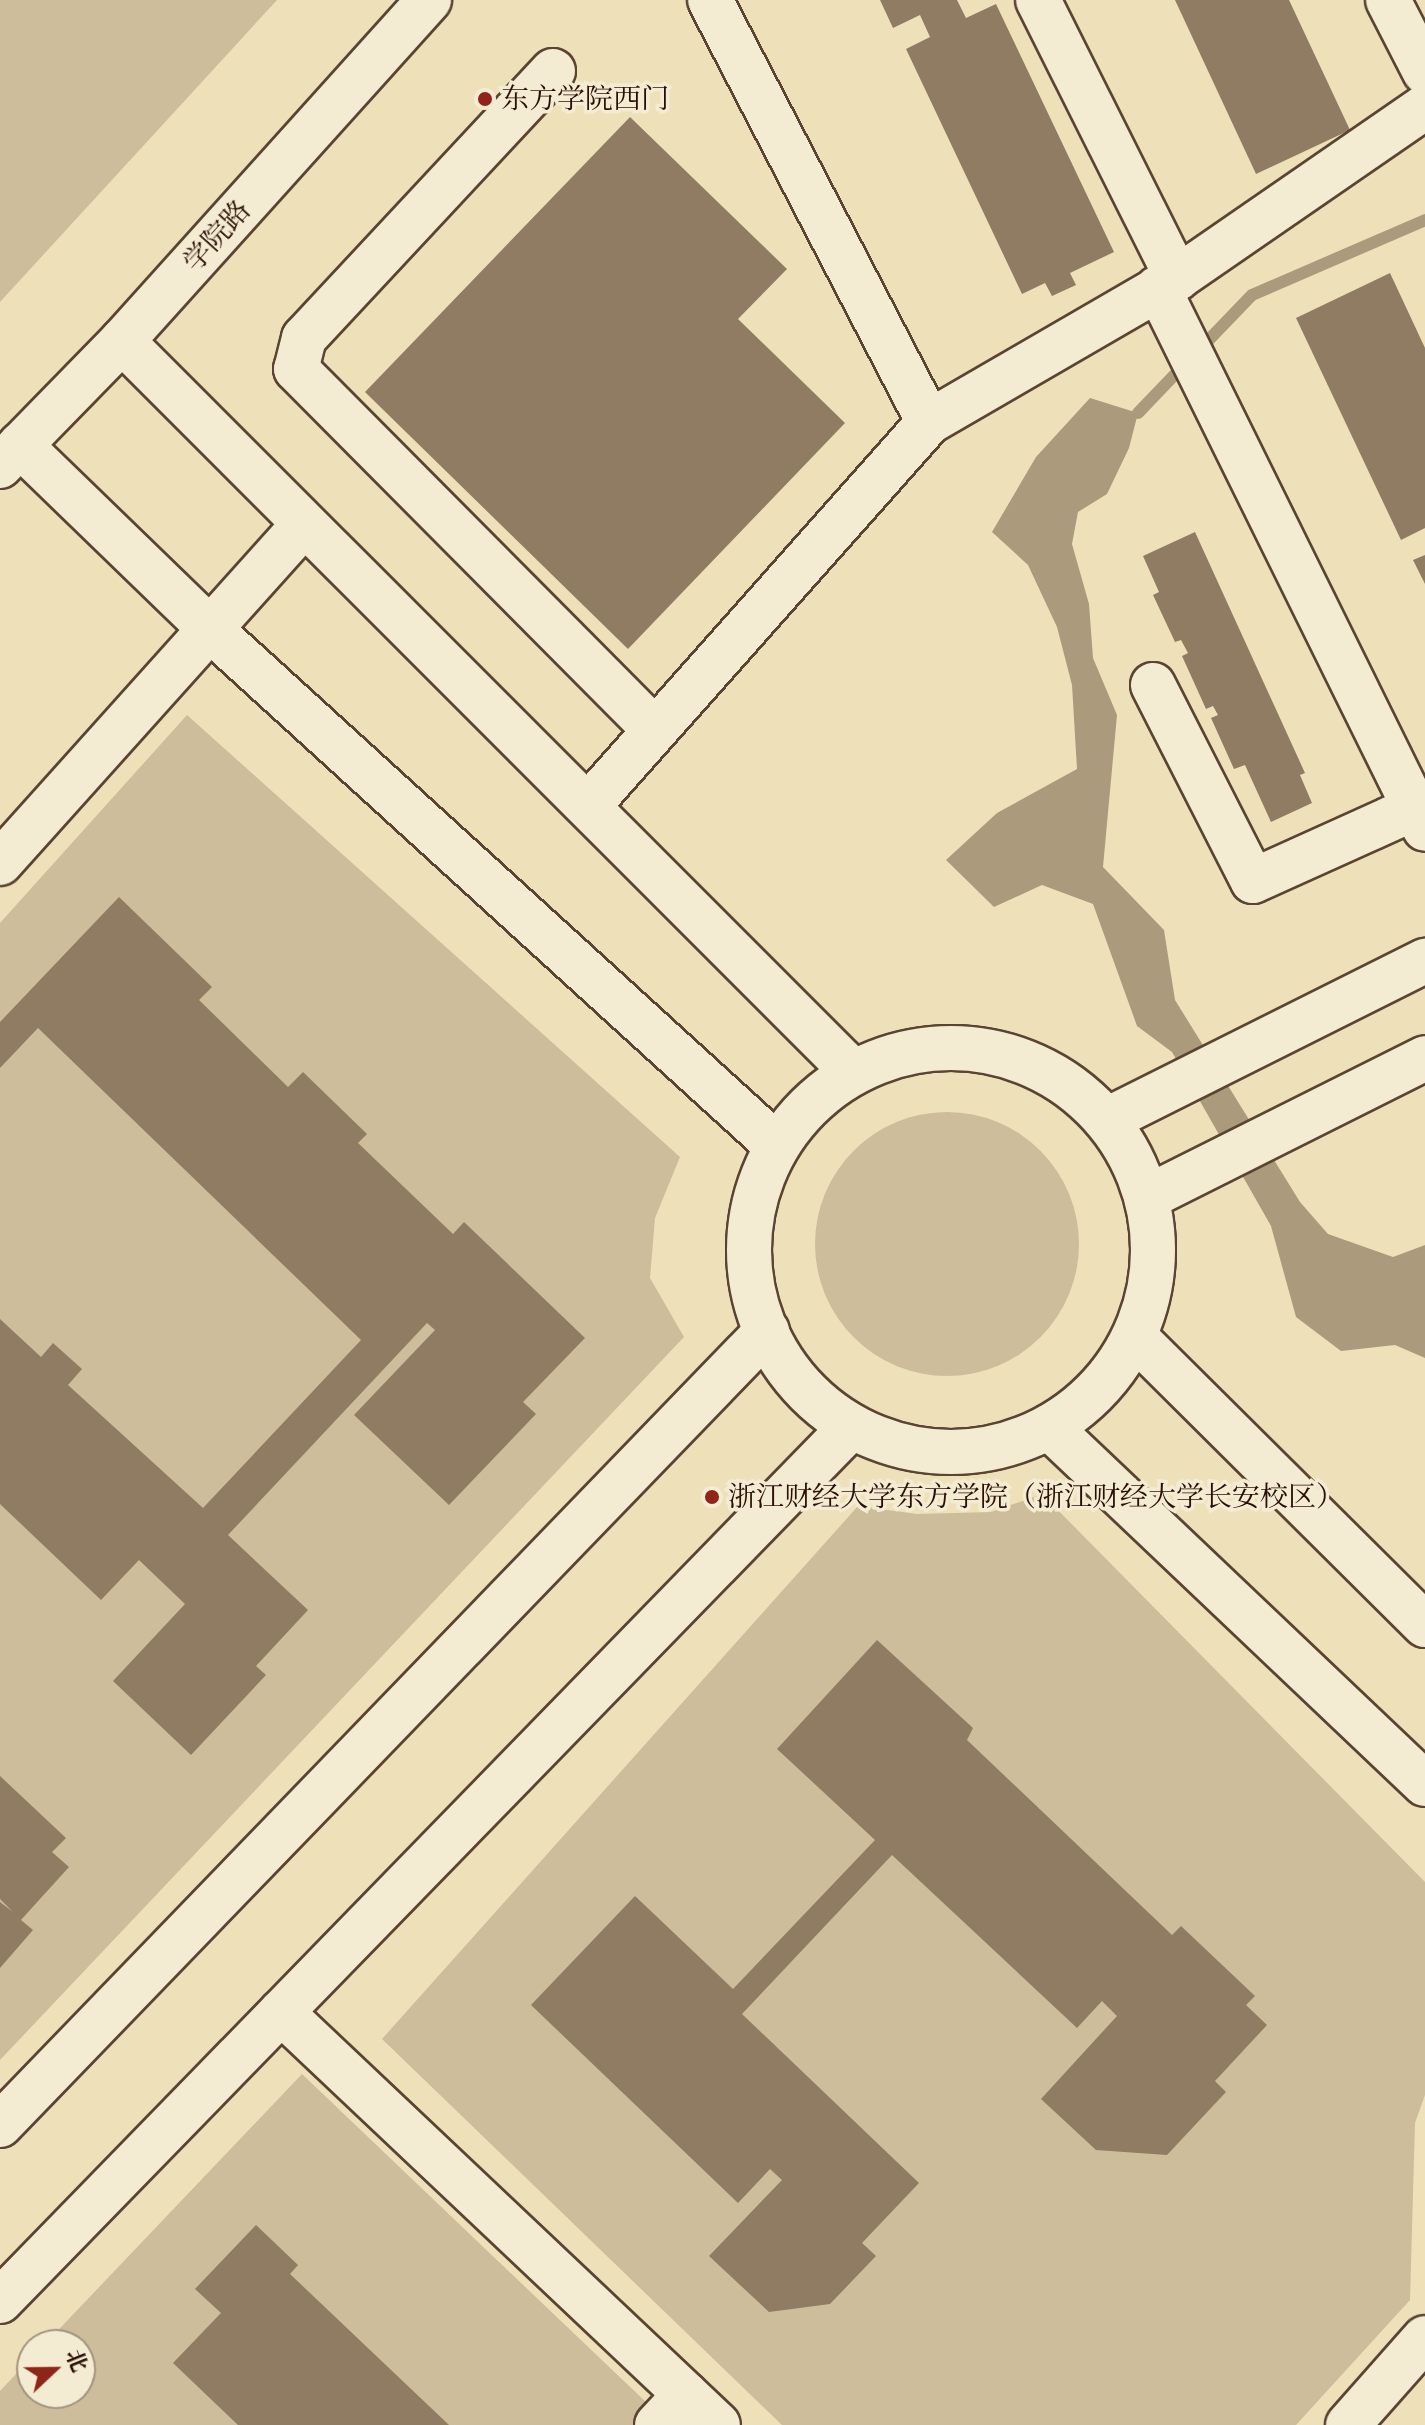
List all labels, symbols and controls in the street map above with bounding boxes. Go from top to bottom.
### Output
place label: 东方学院西门 [501,82,669,116]
marker: 东方学院西门 [476,90,494,108]
street label: 学院路 [176,194,258,278]
place label: 浙江财经大学东方学院（浙江财经大学长安校区） [728,1480,1344,1514]
marker: 浙江财经大学东方学院（浙江财经大学长安校区） [703,1488,721,1506]
north arrow [16,2329,96,2409]
text: 北 [58,2345,94,2377]

